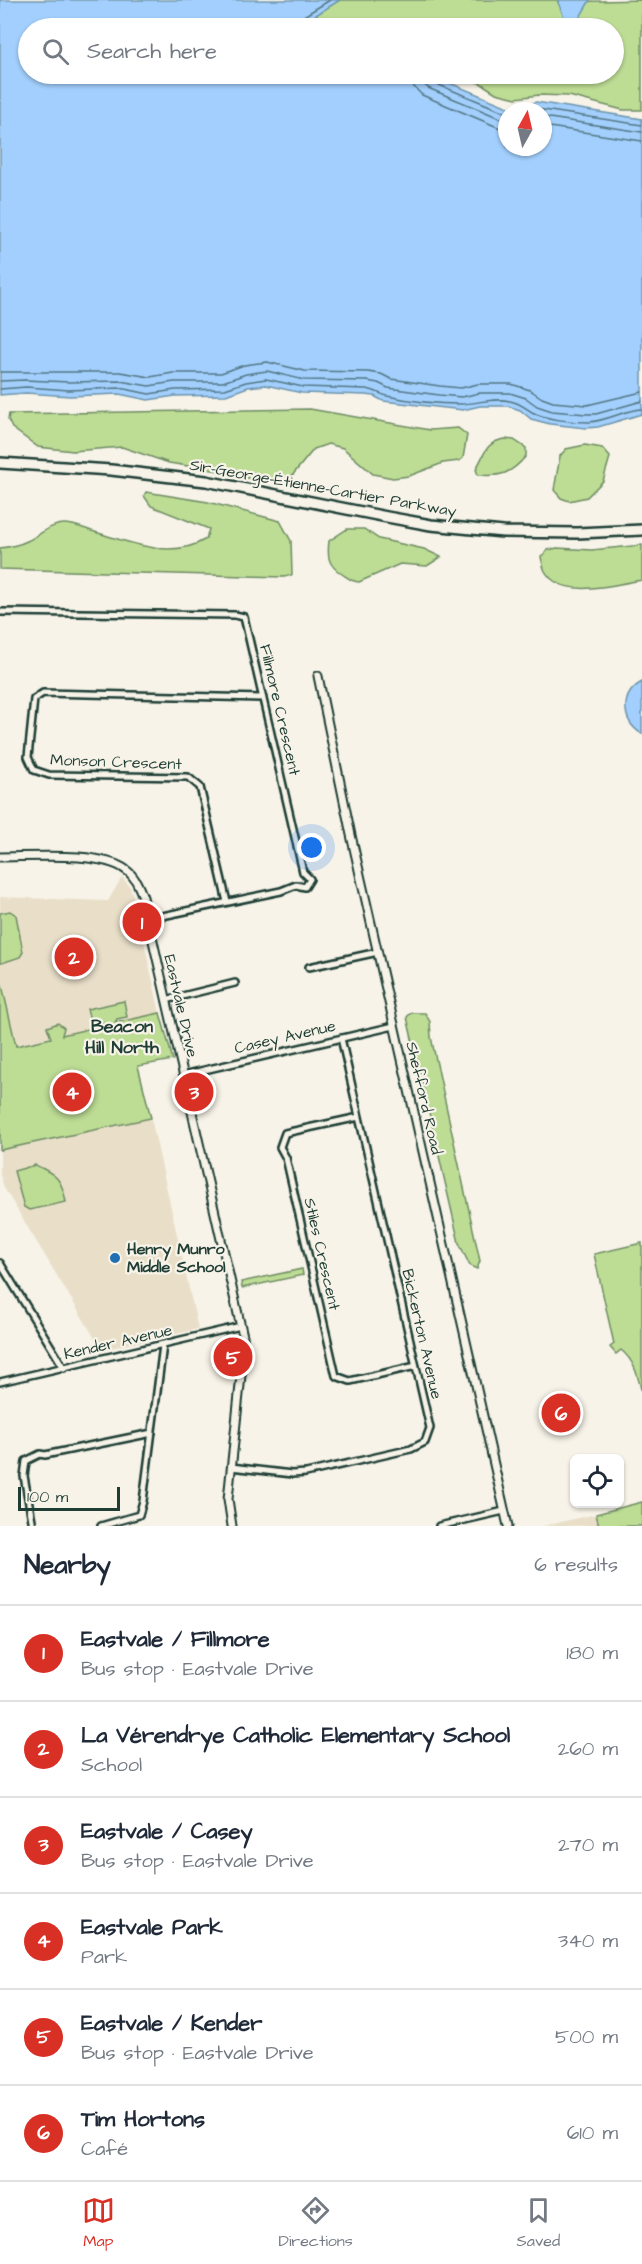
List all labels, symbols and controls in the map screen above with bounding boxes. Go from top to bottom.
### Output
search box [18,18,624,84]
icon: search [39,35,72,68]
text: Search here [87,36,217,67]
north arrow [498,102,552,156]
street label: Sir-George-Étienne-Cartier Parkway [188,454,458,523]
street label: Fillmore Crescent [254,642,306,778]
street label: Monson Crescent [50,749,183,775]
your location [297,833,326,862]
pin: 1 [122,900,162,944]
pin: 2 [54,934,94,980]
street label: Eastvale Drive [159,953,204,1060]
district label: Beacon Hill North [85,1014,160,1060]
street label: Casey Avenue [232,1015,338,1060]
street label: Shefford Road [400,1039,448,1157]
pin: 4 [52,1070,92,1114]
pin: 3 [174,1070,214,1114]
street label: Stiles Crescent [298,1196,346,1313]
place label: Henry Munro Middle School [127,1238,226,1278]
marker: Henry Munro Middle School [108,1251,122,1265]
street label: Bickerton Avenue [396,1267,448,1402]
street label: Kender Avenue [62,1319,175,1365]
pin: 5 [214,1334,252,1380]
pin: 6 [542,1390,580,1436]
map controls [570,1454,624,1508]
button: locate [570,1454,624,1508]
scale bar [18,1484,120,1512]
text: 100 m [27,1486,68,1508]
text: Nearby [24,1547,111,1583]
text: 6 results [534,1551,618,1579]
text: Eastvale / Fillmore [81,1624,270,1655]
text: 1 [42,1639,45,1667]
text: 180 m [566,1639,618,1667]
text: Bus stop · Eastvale Drive [81,1655,314,1683]
text: La Vérendrye Catholic Elementary School [81,1720,510,1751]
text: 2 [38,1735,49,1763]
text: 260 m [558,1735,618,1763]
text: School [81,1751,142,1779]
text: Eastvale / Casey [81,1816,253,1847]
text: 3 [38,1831,49,1859]
text: 270 m [558,1831,618,1859]
text: Bus stop · Eastvale Drive [81,1847,314,1875]
text: Eastvale Park [81,1912,223,1943]
text: 4 [37,1927,50,1955]
text: 340 m [558,1927,618,1955]
text: Park [81,1943,127,1971]
text: Eastvale / Kender [81,2008,262,2039]
text: 5 [36,2023,51,2051]
text: 500 m [555,2023,618,2051]
text: Bus stop · Eastvale Drive [81,2039,314,2067]
text: Tim Hortons [81,2104,205,2135]
text: 6 [37,2119,50,2147]
text: 610 m [567,2119,618,2147]
text: Café [81,2135,128,2163]
tab: Map [82,2194,115,2252]
tab: Directions [279,2194,353,2252]
tab: Saved [517,2194,560,2252]

